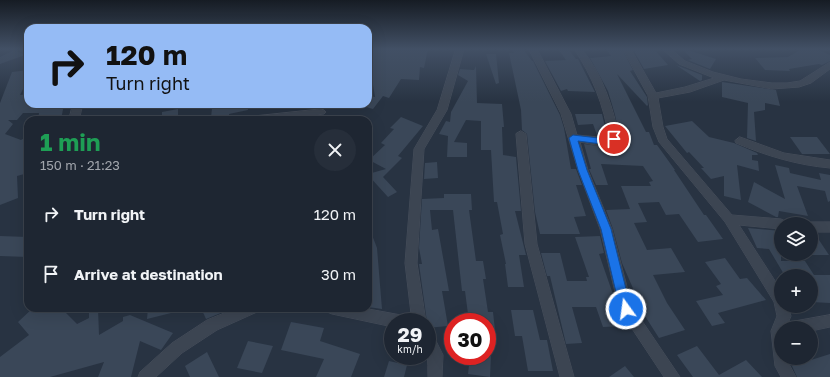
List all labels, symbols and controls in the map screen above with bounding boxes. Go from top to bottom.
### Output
text: 120 m [106,38,187,71]
icon: right [40,40,92,92]
text: Turn right [106,72,190,94]
pin [597,122,631,156]
text: 1 min [40,127,100,156]
icon: arrive [603,128,625,150]
button: close [314,129,356,171]
text: 150 m · 21:23 [40,157,120,173]
icon: right [40,203,62,225]
text: Turn right [74,205,145,223]
text: 120 m [314,205,356,223]
map controls [774,217,818,365]
button: layers [774,217,818,261]
icon: arrive [40,263,62,285]
text: Arrive at destination [74,265,223,283]
text: 30 m [321,265,356,283]
button: + [774,269,818,313]
position arrow [605,288,647,330]
speed limit sign: 30 [444,313,496,365]
button: − [774,321,818,365]
text: 29 [398,322,422,346]
text: km/h [397,343,423,355]

